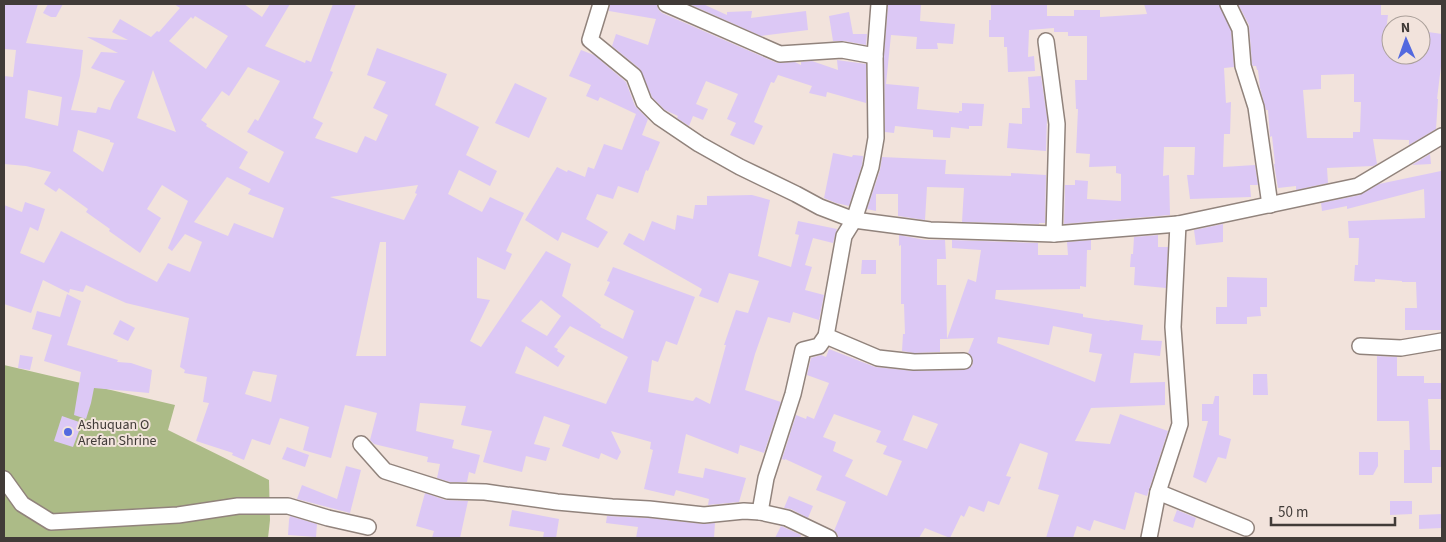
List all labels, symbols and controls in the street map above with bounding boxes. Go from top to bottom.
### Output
north arrow [1381,15,1431,65]
text: N [1401,18,1411,38]
place label: Ashuquan O Arefan Shrine [78,415,157,451]
marker: Ashuquan O Arefan Shrine [62,426,74,438]
scale bar [1271,494,1395,526]
text: 50 m [1278,502,1308,523]

